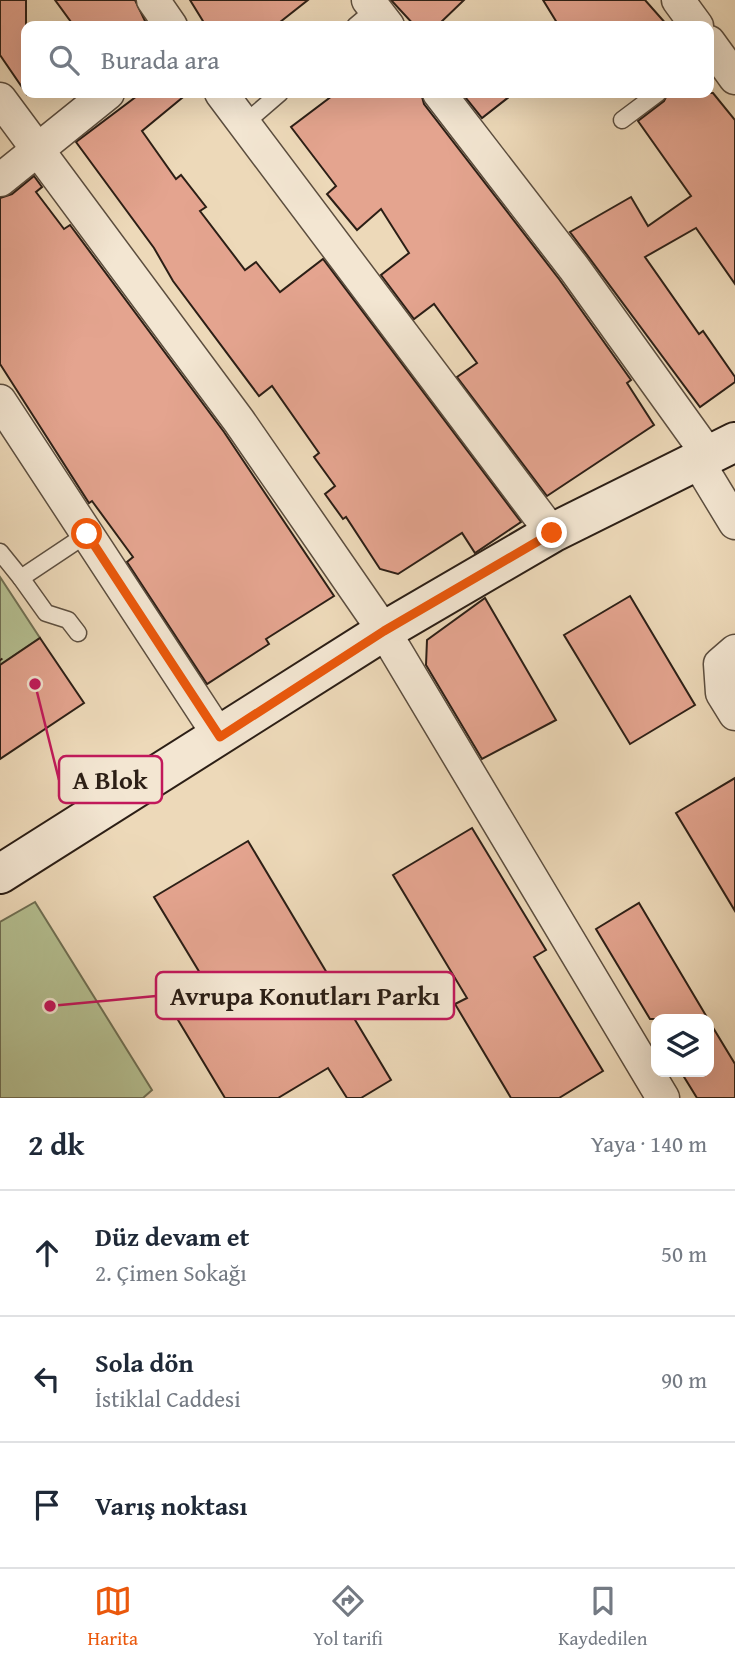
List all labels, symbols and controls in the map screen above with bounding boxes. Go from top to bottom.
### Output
search box [21,21,714,98]
text: Burada ara [101,40,220,79]
icon: search [45,41,83,79]
route end [536,517,567,548]
route start [71,518,102,549]
callout: A Blok [59,756,162,803]
text: A Blok [72,760,148,799]
callout: Avrupa Konutları Parkı [156,972,454,1019]
text: Avrupa Konutları Parkı [170,976,440,1015]
map controls [651,1014,714,1077]
button: layers [651,1014,714,1077]
text: 2 dk [28,1122,84,1166]
text: Yaya · 140 m [591,1127,707,1160]
text: Düz devam et [95,1217,249,1256]
icon: ahead [28,1234,66,1272]
text: 50 m [661,1237,707,1270]
text: 2. Çimen Sokağı [95,1256,247,1289]
text: Sola dön [95,1343,194,1382]
icon: left [28,1360,66,1398]
text: 90 m [661,1363,707,1396]
text: İstiklal Caddesi [95,1382,241,1415]
icon: arrive [28,1486,66,1524]
text: Varış noktası [95,1486,247,1525]
tab: Harita [88,1582,138,1652]
tab: Yol tarifi [313,1582,383,1652]
tab: Kaydedilen [558,1582,647,1652]

